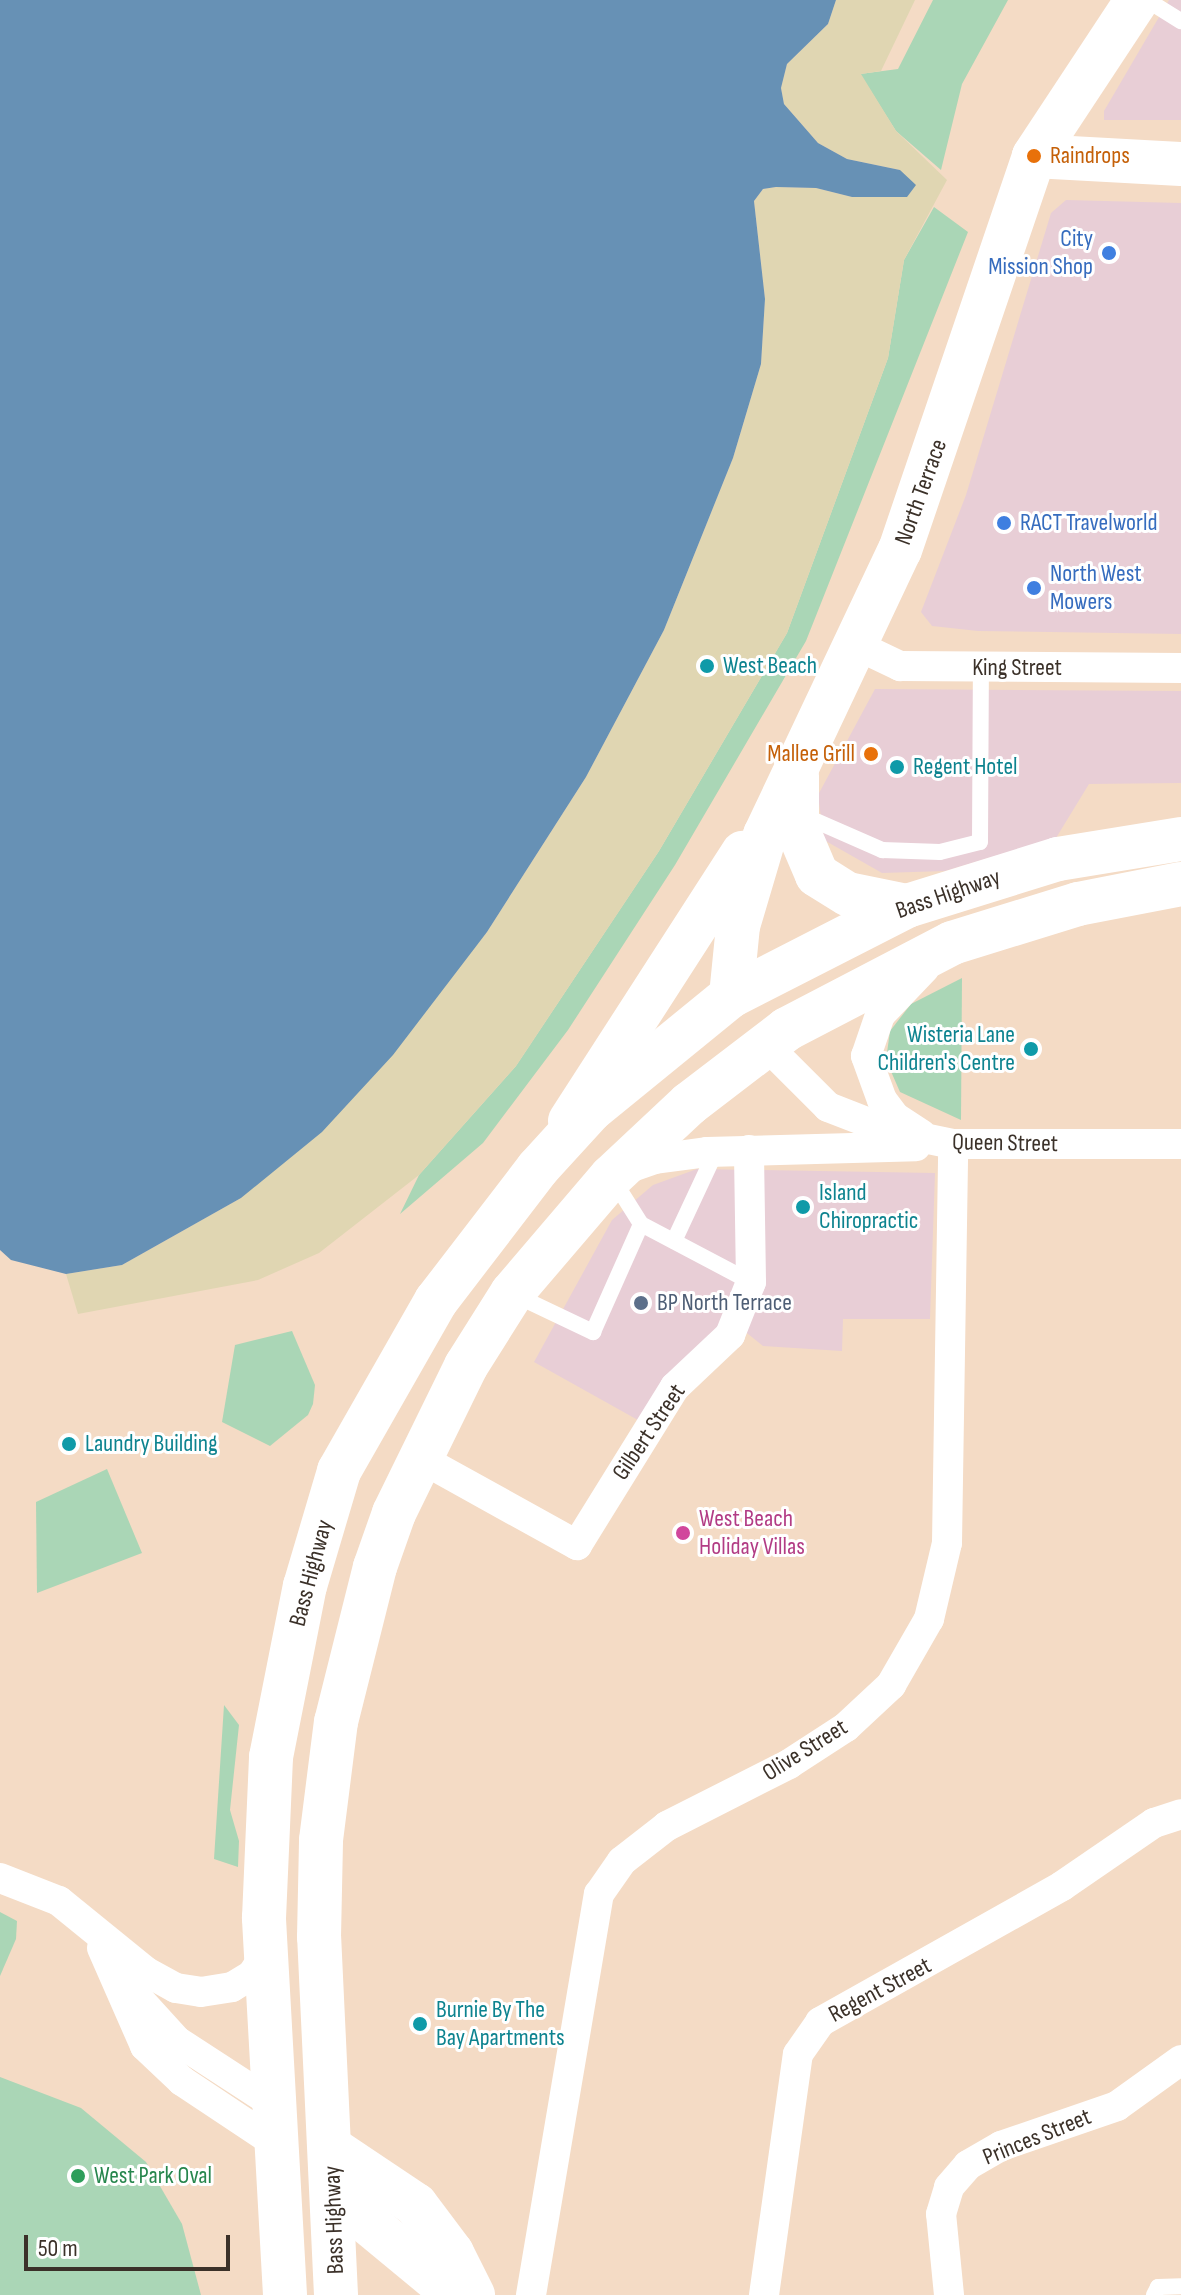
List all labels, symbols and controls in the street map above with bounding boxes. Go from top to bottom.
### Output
place label: Raindrops [1050,142,1130,170]
marker: Raindrops [1025,147,1043,165]
place label: City Mission Shop [988,225,1093,281]
marker: City Mission Shop [1100,244,1118,262]
street label: North Terrace [889,435,953,549]
place label: RACT Travelworld [1020,509,1157,537]
marker: RACT Travelworld [995,514,1013,532]
place label: North West Mowers [1050,560,1142,616]
marker: North West Mowers [1025,579,1043,597]
place label: West Beach [723,652,817,680]
street label: King Street [972,654,1062,682]
marker: West Beach [698,657,716,675]
place label: Mallee Grill [767,740,855,768]
marker: Mallee Grill [862,745,880,763]
place label: Regent Hotel [913,753,1018,781]
marker: Regent Hotel [888,758,906,776]
street label: Bass Highway [892,863,1004,925]
place label: Wisteria Lane Children's Centre [877,1021,1015,1077]
marker: Wisteria Lane Children's Centre [1022,1040,1040,1058]
street label: Queen Street [952,1128,1058,1158]
place label: Island Chiropractic [819,1179,918,1235]
marker: Island Chiropractic [794,1198,812,1216]
place label: BP North Terrace [657,1289,792,1317]
marker: BP North Terrace [632,1294,650,1312]
street label: Gilbert Street [606,1379,692,1485]
place label: Laundry Building [85,1430,218,1458]
marker: Laundry Building [60,1435,78,1453]
place label: West Beach Holiday Villas [699,1505,805,1561]
street label: Bass Highway [283,1517,339,1629]
marker: West Beach Holiday Villas [674,1524,692,1542]
street label: Olive Street [757,1713,853,1787]
street label: Regent Street [824,1951,936,2029]
place label: Burnie By The Bay Apartments [436,1996,565,2052]
marker: Burnie By The Bay Apartments [411,2015,429,2033]
street label: Princes Street [979,2102,1095,2172]
place label: West Park Oval [94,2162,212,2190]
street label: Bass Highway [318,2165,350,2275]
marker: West Park Oval [69,2167,87,2185]
scale bar [28,2219,234,2269]
text: 50 m [38,2234,78,2263]

